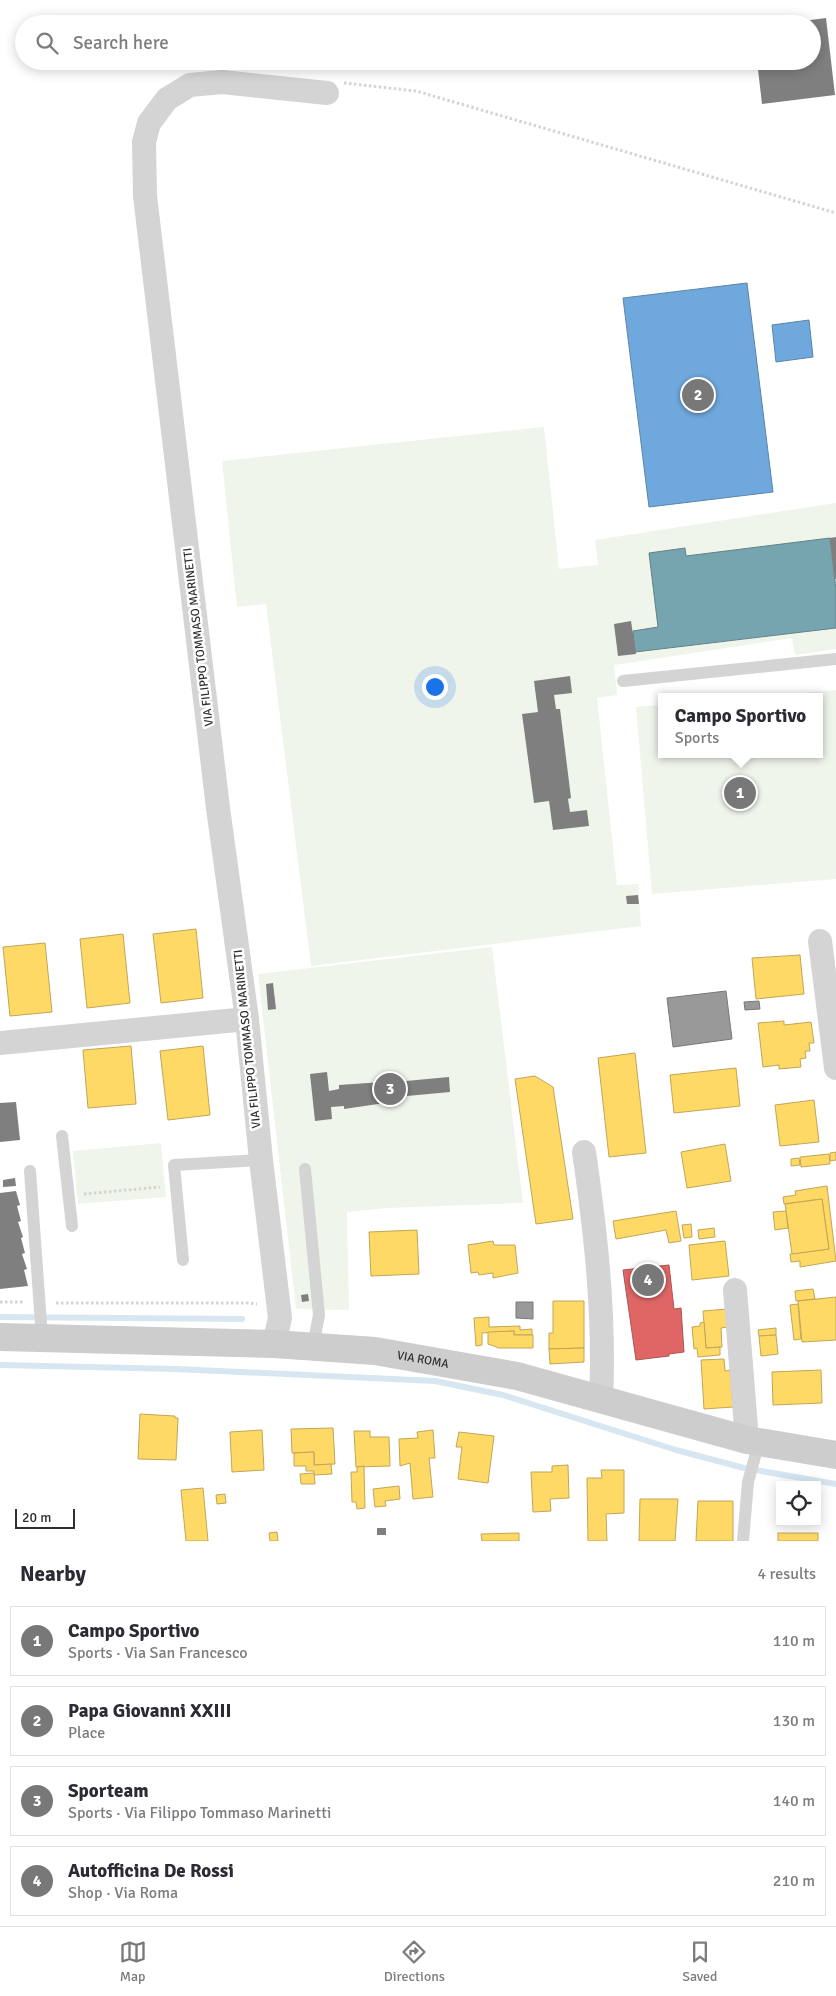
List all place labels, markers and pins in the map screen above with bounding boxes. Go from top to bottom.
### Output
pin: 2 [682,376,714,414]
pin: 1 [724,774,756,812]
pin: 3 [374,1070,406,1108]
pin: 4 [632,1261,664,1299]

